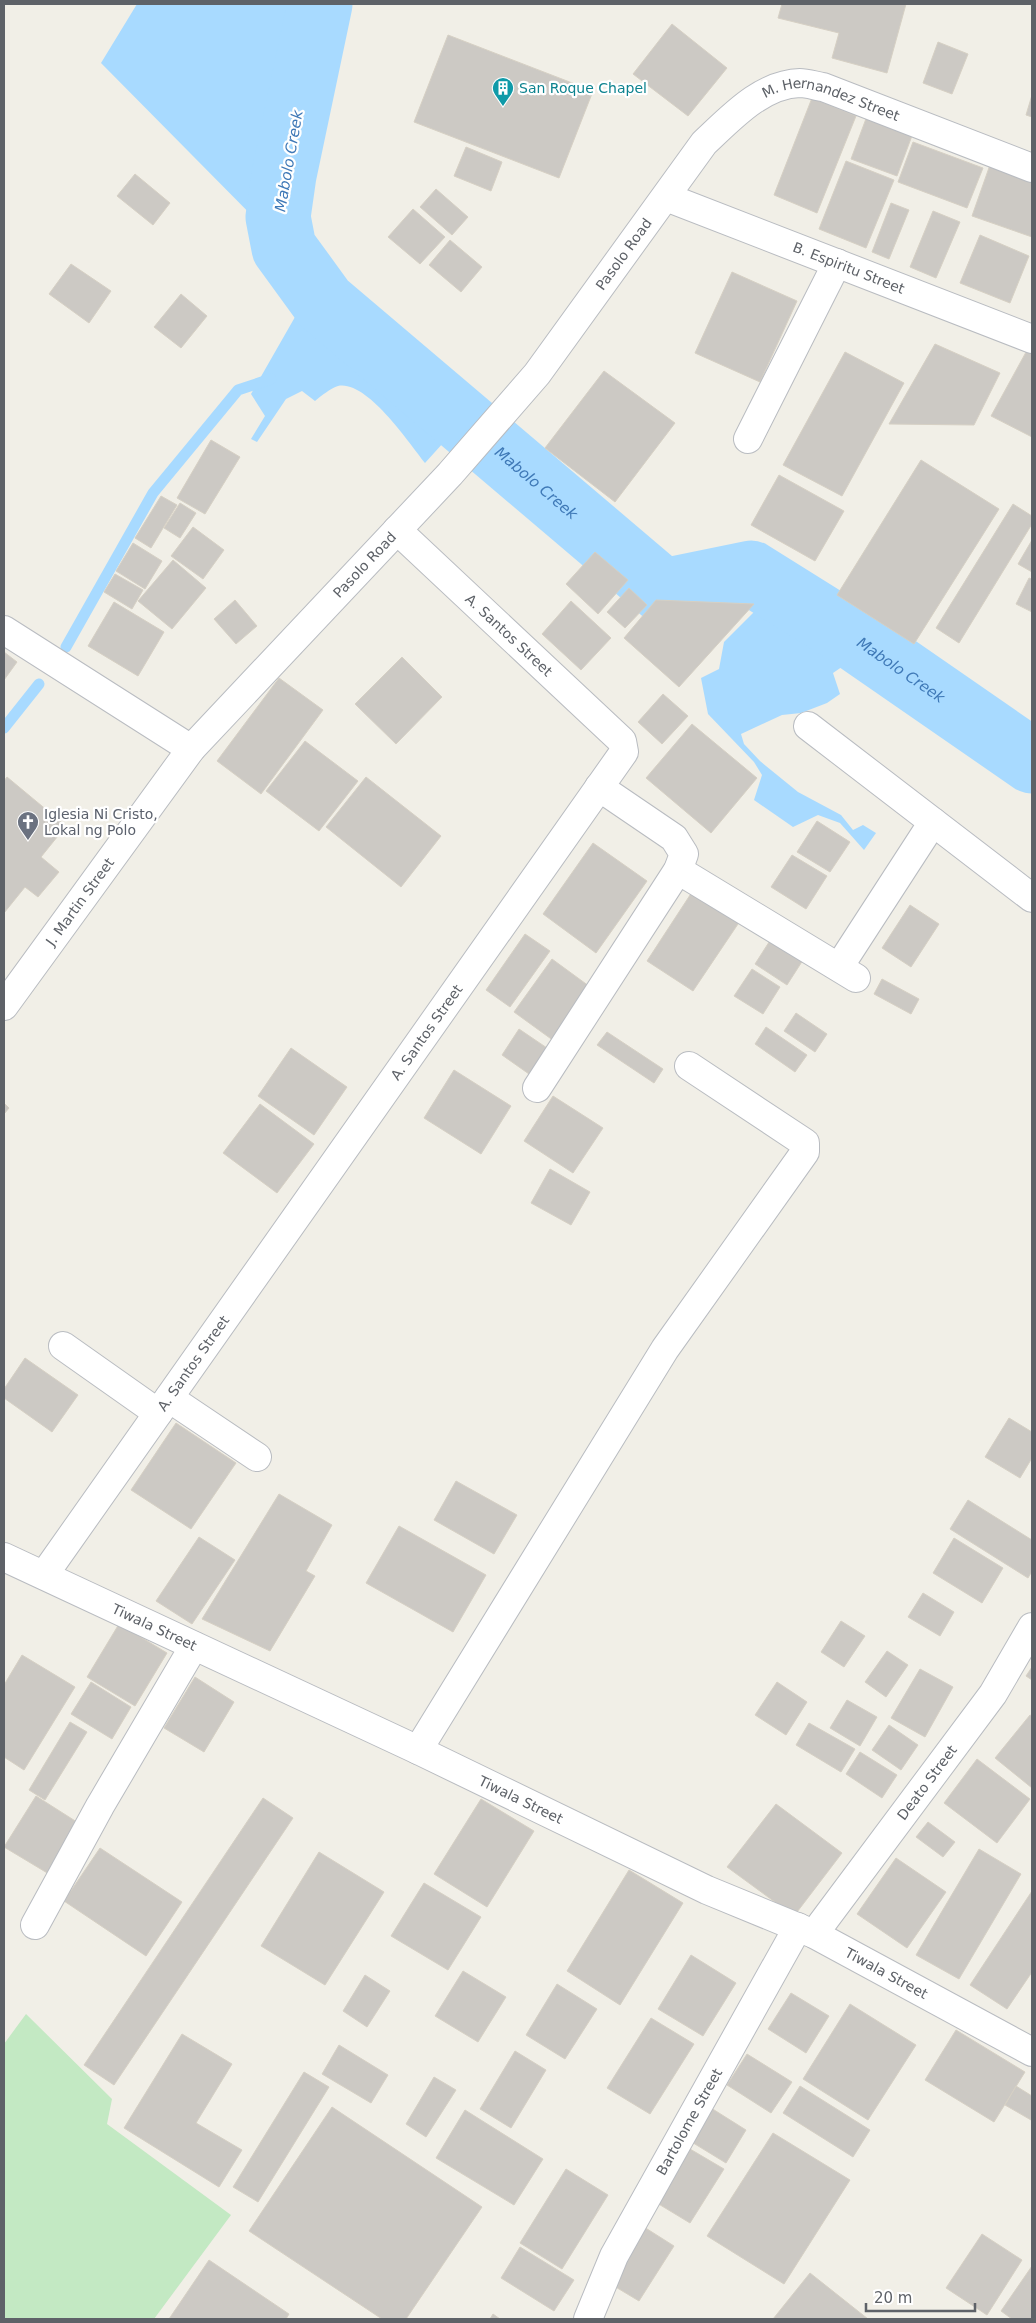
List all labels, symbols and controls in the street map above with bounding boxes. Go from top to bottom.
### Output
street label: M. Hernandez Street [759,75,902,124]
building icon: San Roque Chapel [491,76,515,107]
place label: San Roque Chapel [519,80,647,96]
water label: Mabolo Creek [271,108,307,213]
street label: Pasolo Road [592,215,655,293]
street label: B. Espiritu Street [791,239,907,297]
water label: Mabolo Creek [491,443,582,524]
street label: Pasolo Road [330,529,399,601]
street label: A. Santos Street [462,591,556,680]
water label: Mabolo Creek [853,634,949,708]
place label: Iglesia Ni Cristo, Lokal ng Polo [44,806,158,838]
church icon: Iglesia Ni Cristo, Lokal ng Polo [16,810,40,841]
street label: J. Martin Street [42,854,117,950]
street label: A. Santos Street [387,981,466,1083]
street label: A. Santos Street [154,1312,233,1414]
street label: Tiwala Street [109,1600,200,1654]
street label: Deato Street [894,1742,960,1823]
street label: Tiwala Street [475,1772,566,1827]
street label: Tiwala Street [842,1944,931,2002]
street label: Bartolome Street [653,2065,726,2178]
scale bar [866,2280,975,2312]
text: 20 m [874,2289,912,2307]

